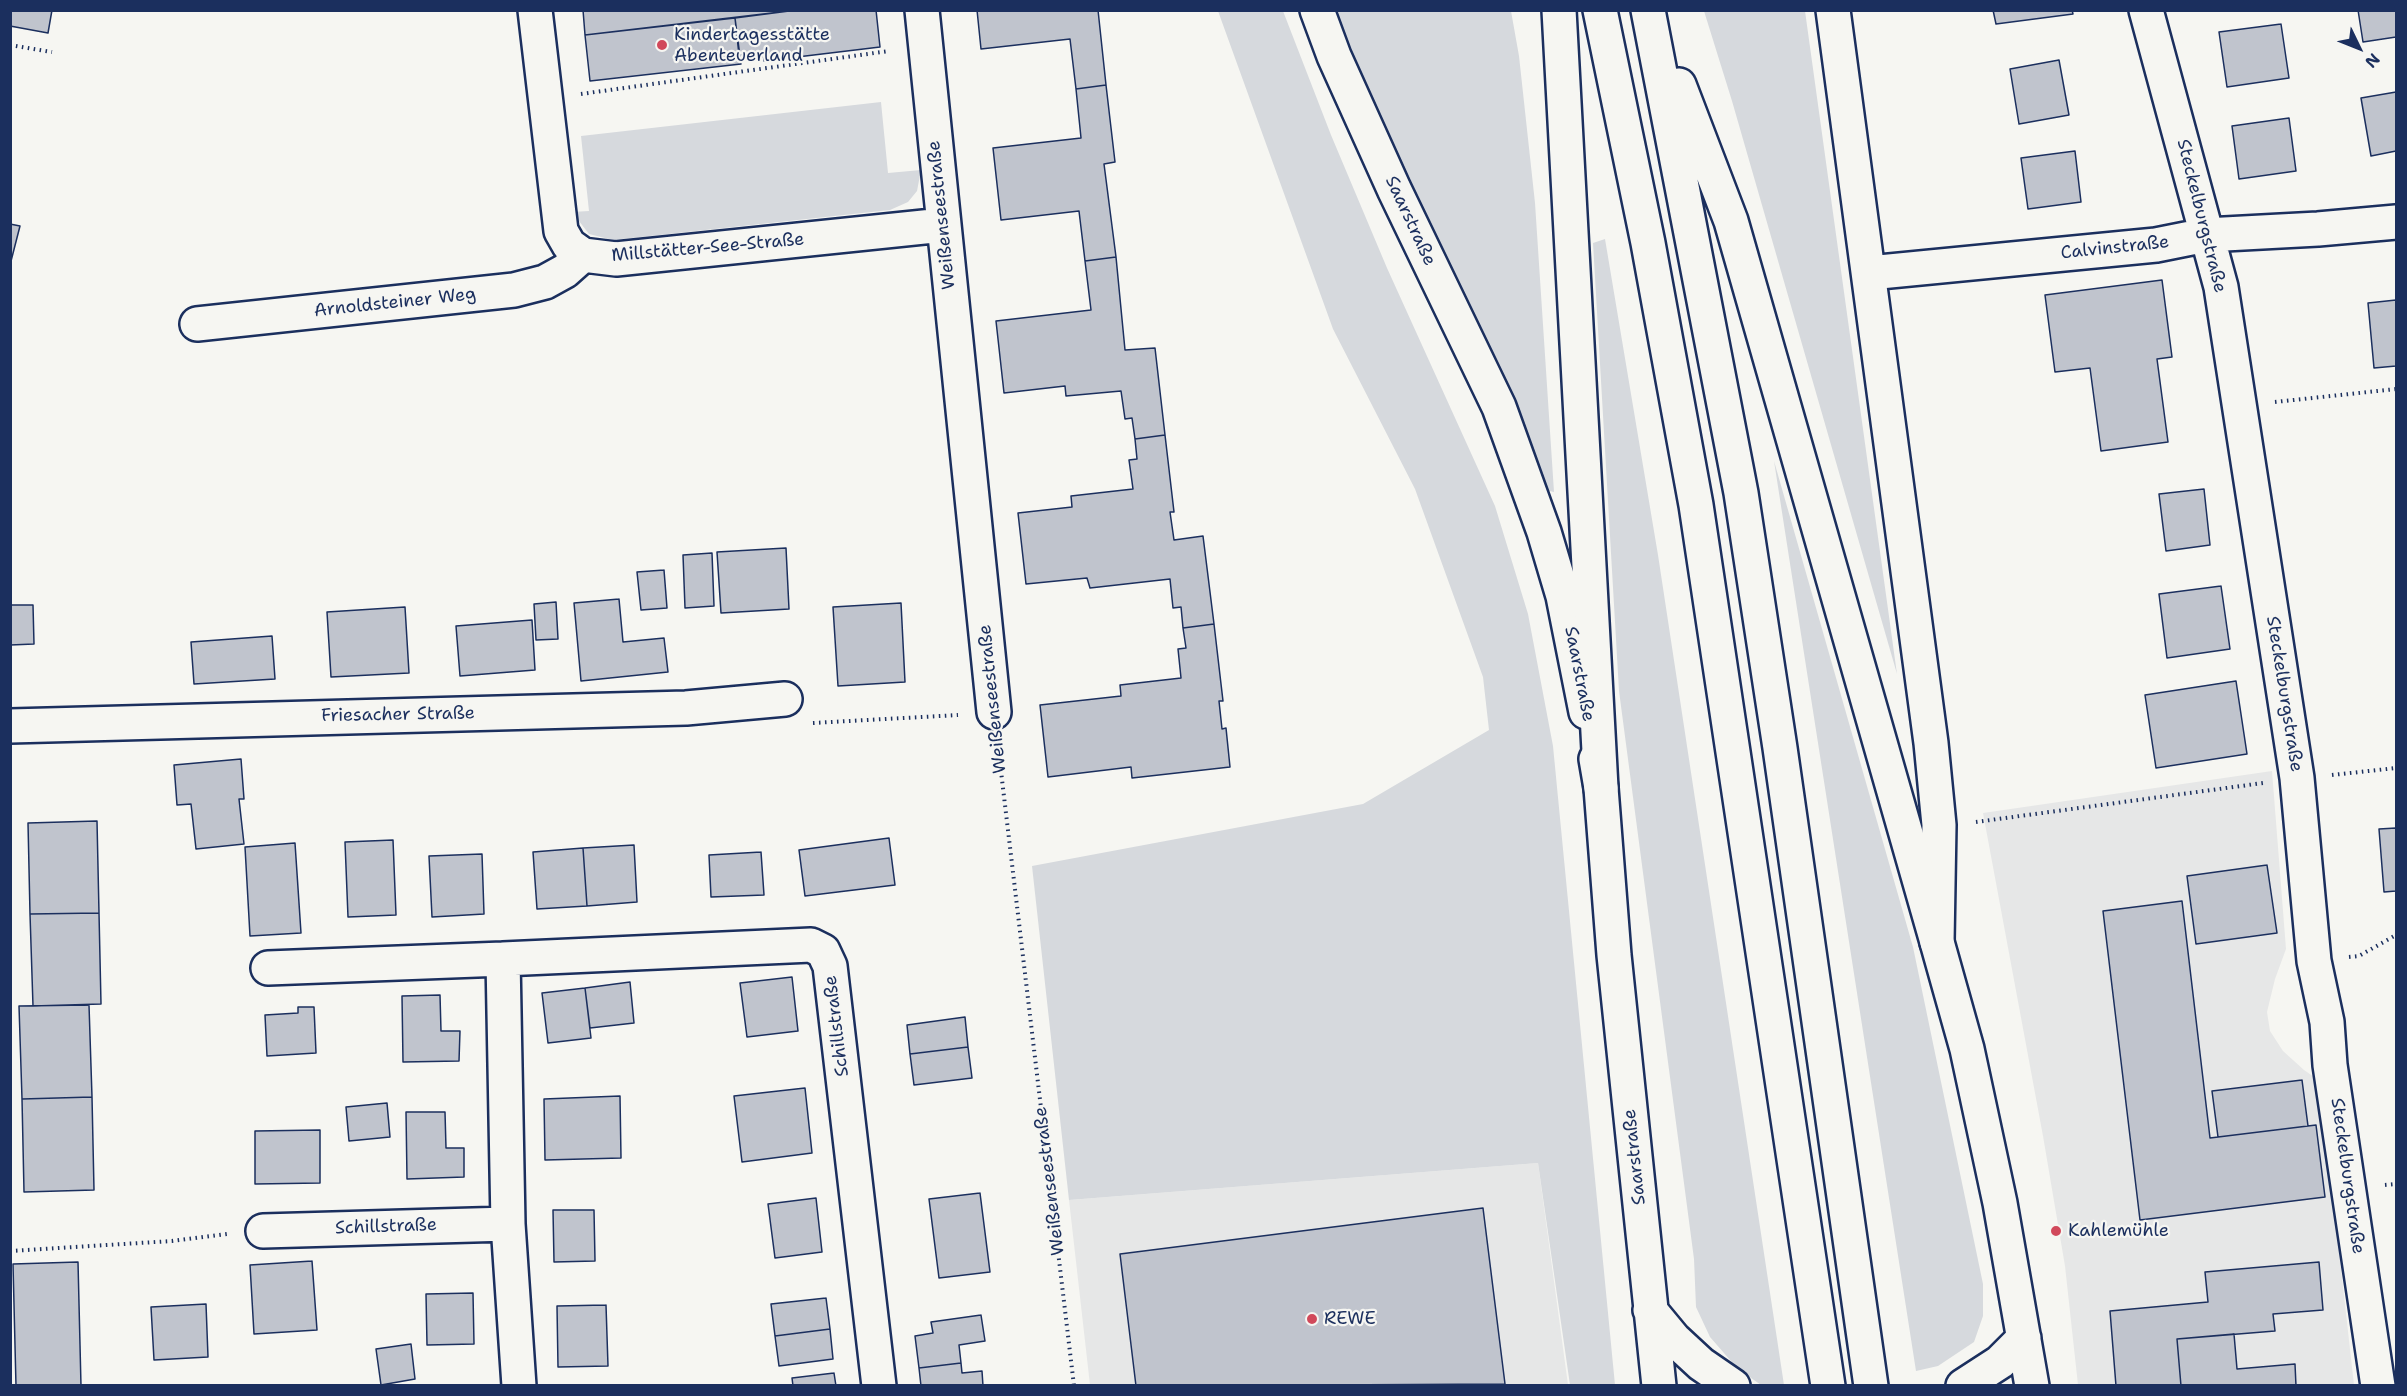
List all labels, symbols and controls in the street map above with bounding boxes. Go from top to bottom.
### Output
north arrow [2329,18,2389,78]
place label: Kindertagesstätte Abenteuerland [674,24,830,66]
marker: Kindertagesstätte Abenteuerland [655,38,669,52]
text: N [2361,49,2385,72]
street label: Steckelburgstraße [2171,137,2231,295]
street label: Weißenseestraße [923,139,961,291]
street label: Saarstraße [1380,173,1440,269]
street label: Millstätter-See-Straße [611,229,805,267]
street label: Calvinstraße [2060,232,2170,264]
street label: Arnoldsteiner Weg [313,284,477,322]
street label: Steckelburgstraße [2261,615,2307,773]
street label: Weißenseestraße [974,623,1012,775]
street label: Saarstraße [1559,625,1599,723]
street label: Friesacher Straße [321,703,475,727]
street label: Schillstraße [820,974,854,1078]
street label: Steckelburgstraße [2325,1096,2369,1256]
street label: Weißenseestraße [1030,1105,1070,1257]
street label: Saarstraße [1619,1108,1651,1206]
street label: Schillstraße [335,1214,437,1240]
place label: Kahlemühle [2068,1220,2169,1242]
marker: Kahlemühle [2049,1224,2063,1238]
place label: REWE [1324,1308,1376,1330]
marker: REWE [1305,1312,1319,1326]

